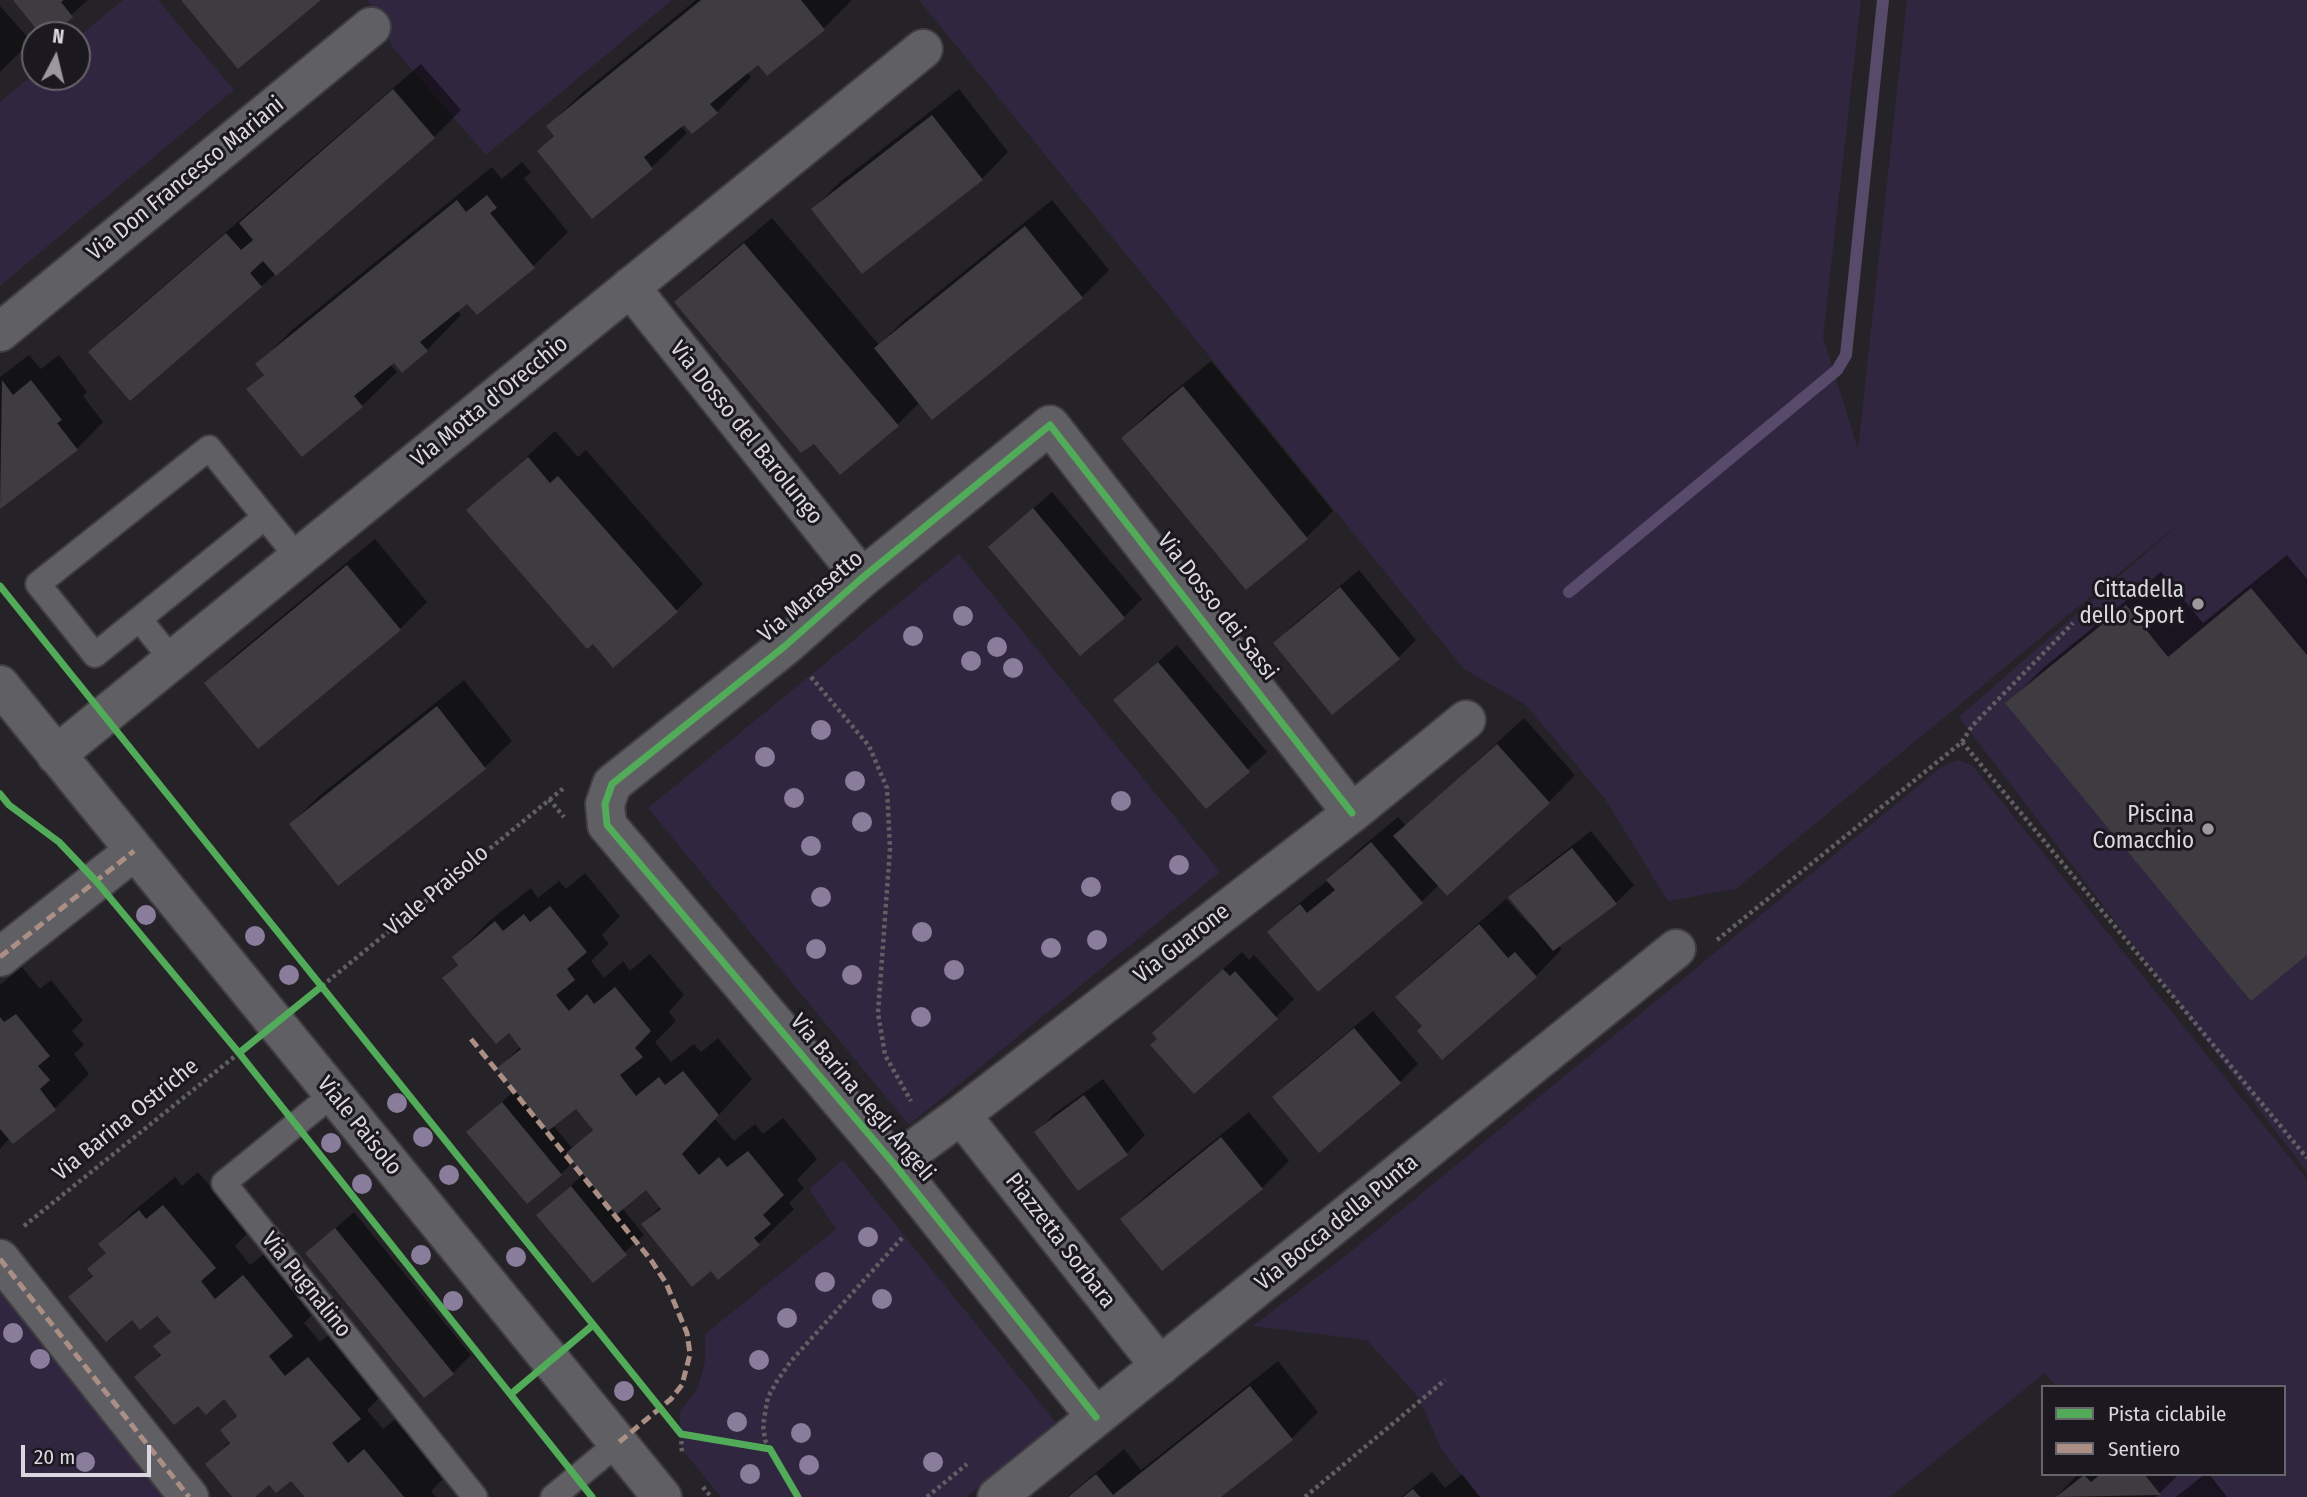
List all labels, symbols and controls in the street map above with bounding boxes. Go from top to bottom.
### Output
north arrow [21,21,91,91]
text: N [51,25,65,49]
street label: Via Don Francesco Mariani [82,91,290,267]
street label: Via Motta d'Orecchio [406,330,574,474]
street label: Via Dosso del Barolungo [664,336,828,530]
street label: Via Dosso dei Sassi [1151,528,1283,686]
street label: Via Marasetto [753,545,869,649]
place label: Cittadella dello Sport [2079,577,2184,631]
marker: Cittadella dello Sport [2190,596,2206,612]
place label: Piscina Comacchio [2092,802,2194,856]
marker: Piscina Comacchio [2200,821,2216,837]
street label: Viale Praisolo [379,840,495,942]
street label: Via Guarone [1129,898,1235,990]
street label: Via Barina degli Angeli [784,1009,940,1187]
street label: Via Barina Ostriche [48,1053,204,1187]
street label: Viale Paisolo [311,1071,407,1181]
street label: Via Bocca della Punta [1250,1149,1424,1297]
street label: Piazzetta Sorbara [999,1168,1121,1314]
street label: Via Pugnalino [255,1227,357,1343]
legend [2041,1385,2286,1476]
text: Pista ciclabile [2108,1401,2226,1427]
scale bar [24,1430,154,1474]
text: Sentiero [2108,1436,2180,1462]
text: 20 m [34,1444,75,1470]

